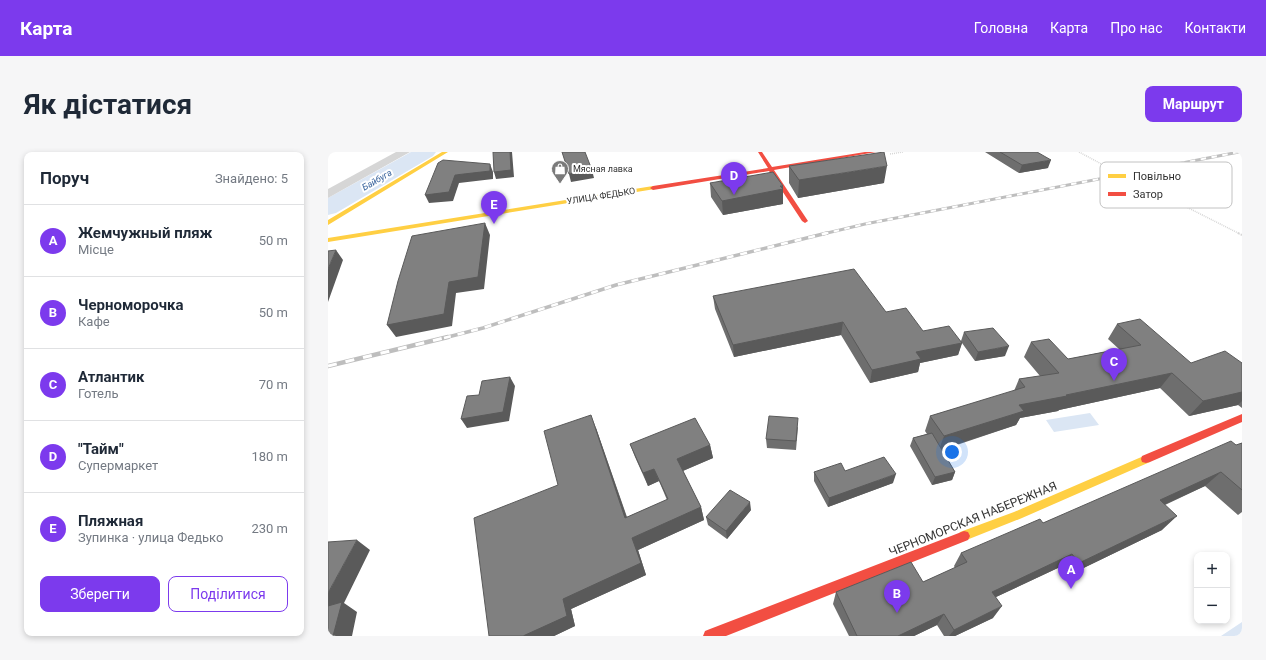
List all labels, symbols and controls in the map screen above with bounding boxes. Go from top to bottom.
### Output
text: Карта [20,17,72,40]
text: Головна [974,20,1028,36]
text: Карта [1050,20,1088,36]
text: Про нас [1110,20,1163,36]
text: Контакти [1185,20,1246,36]
button: Маршрут [1145,86,1242,122]
text: Як дістатися [24,88,192,121]
shop icon: Мясная лавка [550,159,570,184]
pin: D [721,162,747,195]
legend [1100,162,1232,208]
place label: Мясная лавка [573,164,633,174]
water label: Байбуга [360,167,394,193]
text: Поруч [40,168,89,188]
text: Повільно [1133,170,1181,183]
text: Знайдено: 5 [215,171,288,186]
street label: УЛИЦА ФЕДЬКО [566,186,636,206]
text: Затор [1133,188,1163,201]
pin: E [481,191,507,224]
text: Жемчужный пляж [78,224,212,242]
text: A [49,233,57,248]
text: 50 m [259,233,288,248]
text: Місце [78,242,114,257]
text: Черноморочка [78,296,183,314]
text: B [49,305,57,320]
text: 50 m [259,305,288,320]
text: Кафе [78,314,110,329]
pin: C [1101,348,1127,381]
text: Атлантик [78,368,145,386]
text: C [49,377,57,392]
text: 70 m [259,377,288,392]
text: Готель [78,386,119,401]
text: "Тайм" [78,440,124,458]
your location [942,442,962,462]
text: D [49,449,57,464]
text: 180 m [251,449,288,464]
text: Супермаркет [78,458,158,473]
street label: ЧЕРНОМОРСКАЯ НАБЕРЕЖНАЯ [887,479,1059,559]
text: Пляжная [78,512,143,530]
text: E [49,521,57,536]
text: 230 m [251,521,288,536]
text: Зупинка · улица Федько [78,530,223,545]
map controls [1194,552,1230,624]
button: + [1194,552,1230,588]
pin: A [1058,556,1084,589]
button: Зберегти [40,576,160,612]
button: Поділитися [168,576,288,612]
pin: B [884,580,910,613]
button: − [1194,588,1230,624]

